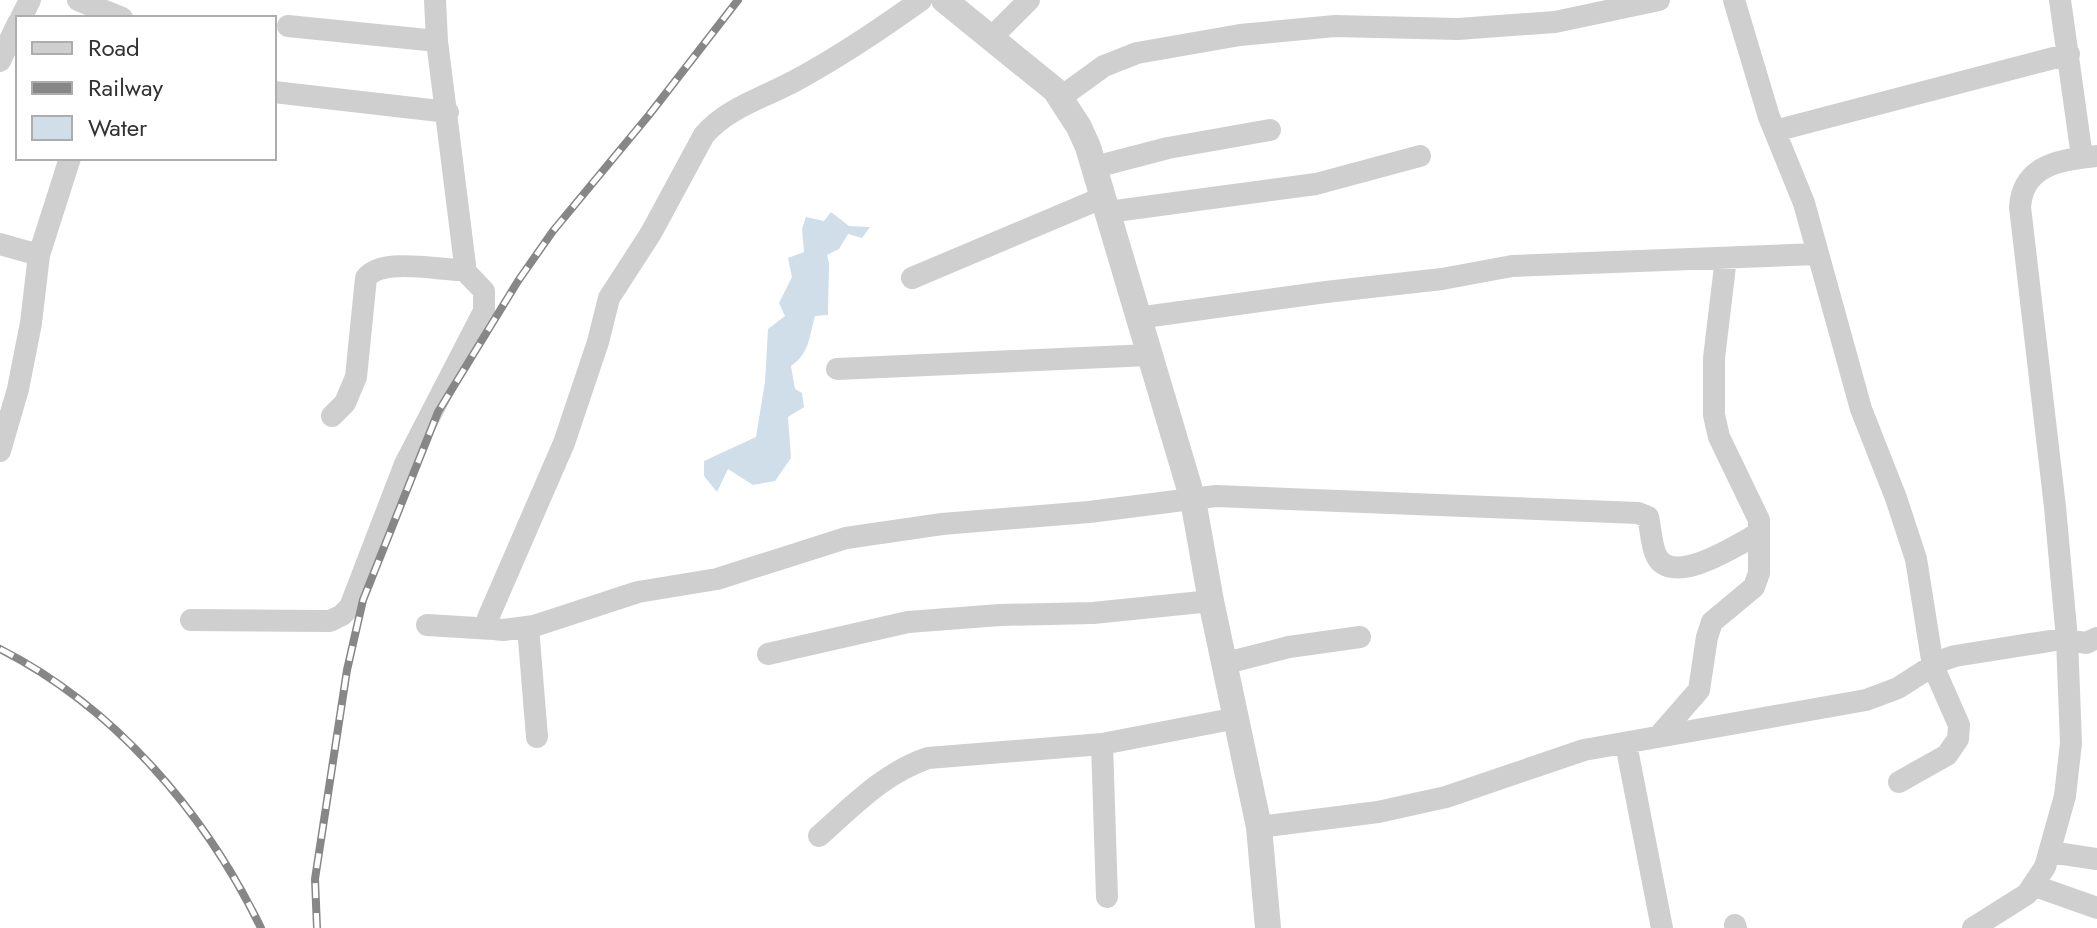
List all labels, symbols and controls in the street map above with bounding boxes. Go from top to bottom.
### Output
legend [16,16,276,160]
text: Road [88,30,140,65]
text: Railway [88,70,163,105]
text: Water [88,110,148,145]

